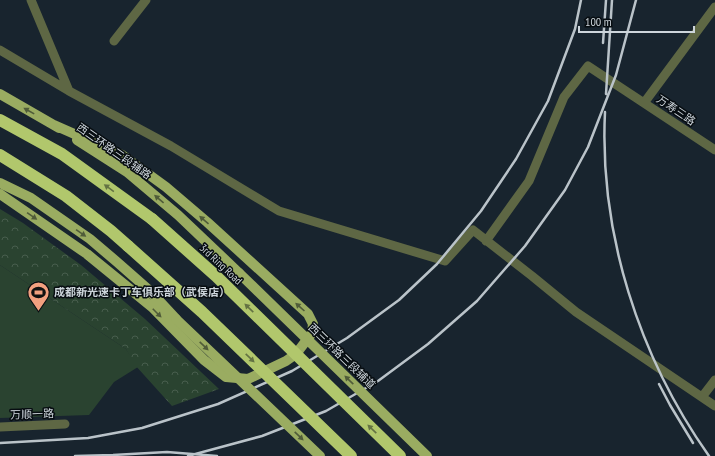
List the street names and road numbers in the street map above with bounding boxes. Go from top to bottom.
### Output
street label: 万寿三路 [654,92,698,128]
street label: 西三环路三段辅路 [74,120,154,182]
street label: 3rd Ring Road [197,241,245,287]
street label: 西三环路三段辅道 [305,320,379,392]
street label: 万顺一路 [10,406,54,422]

